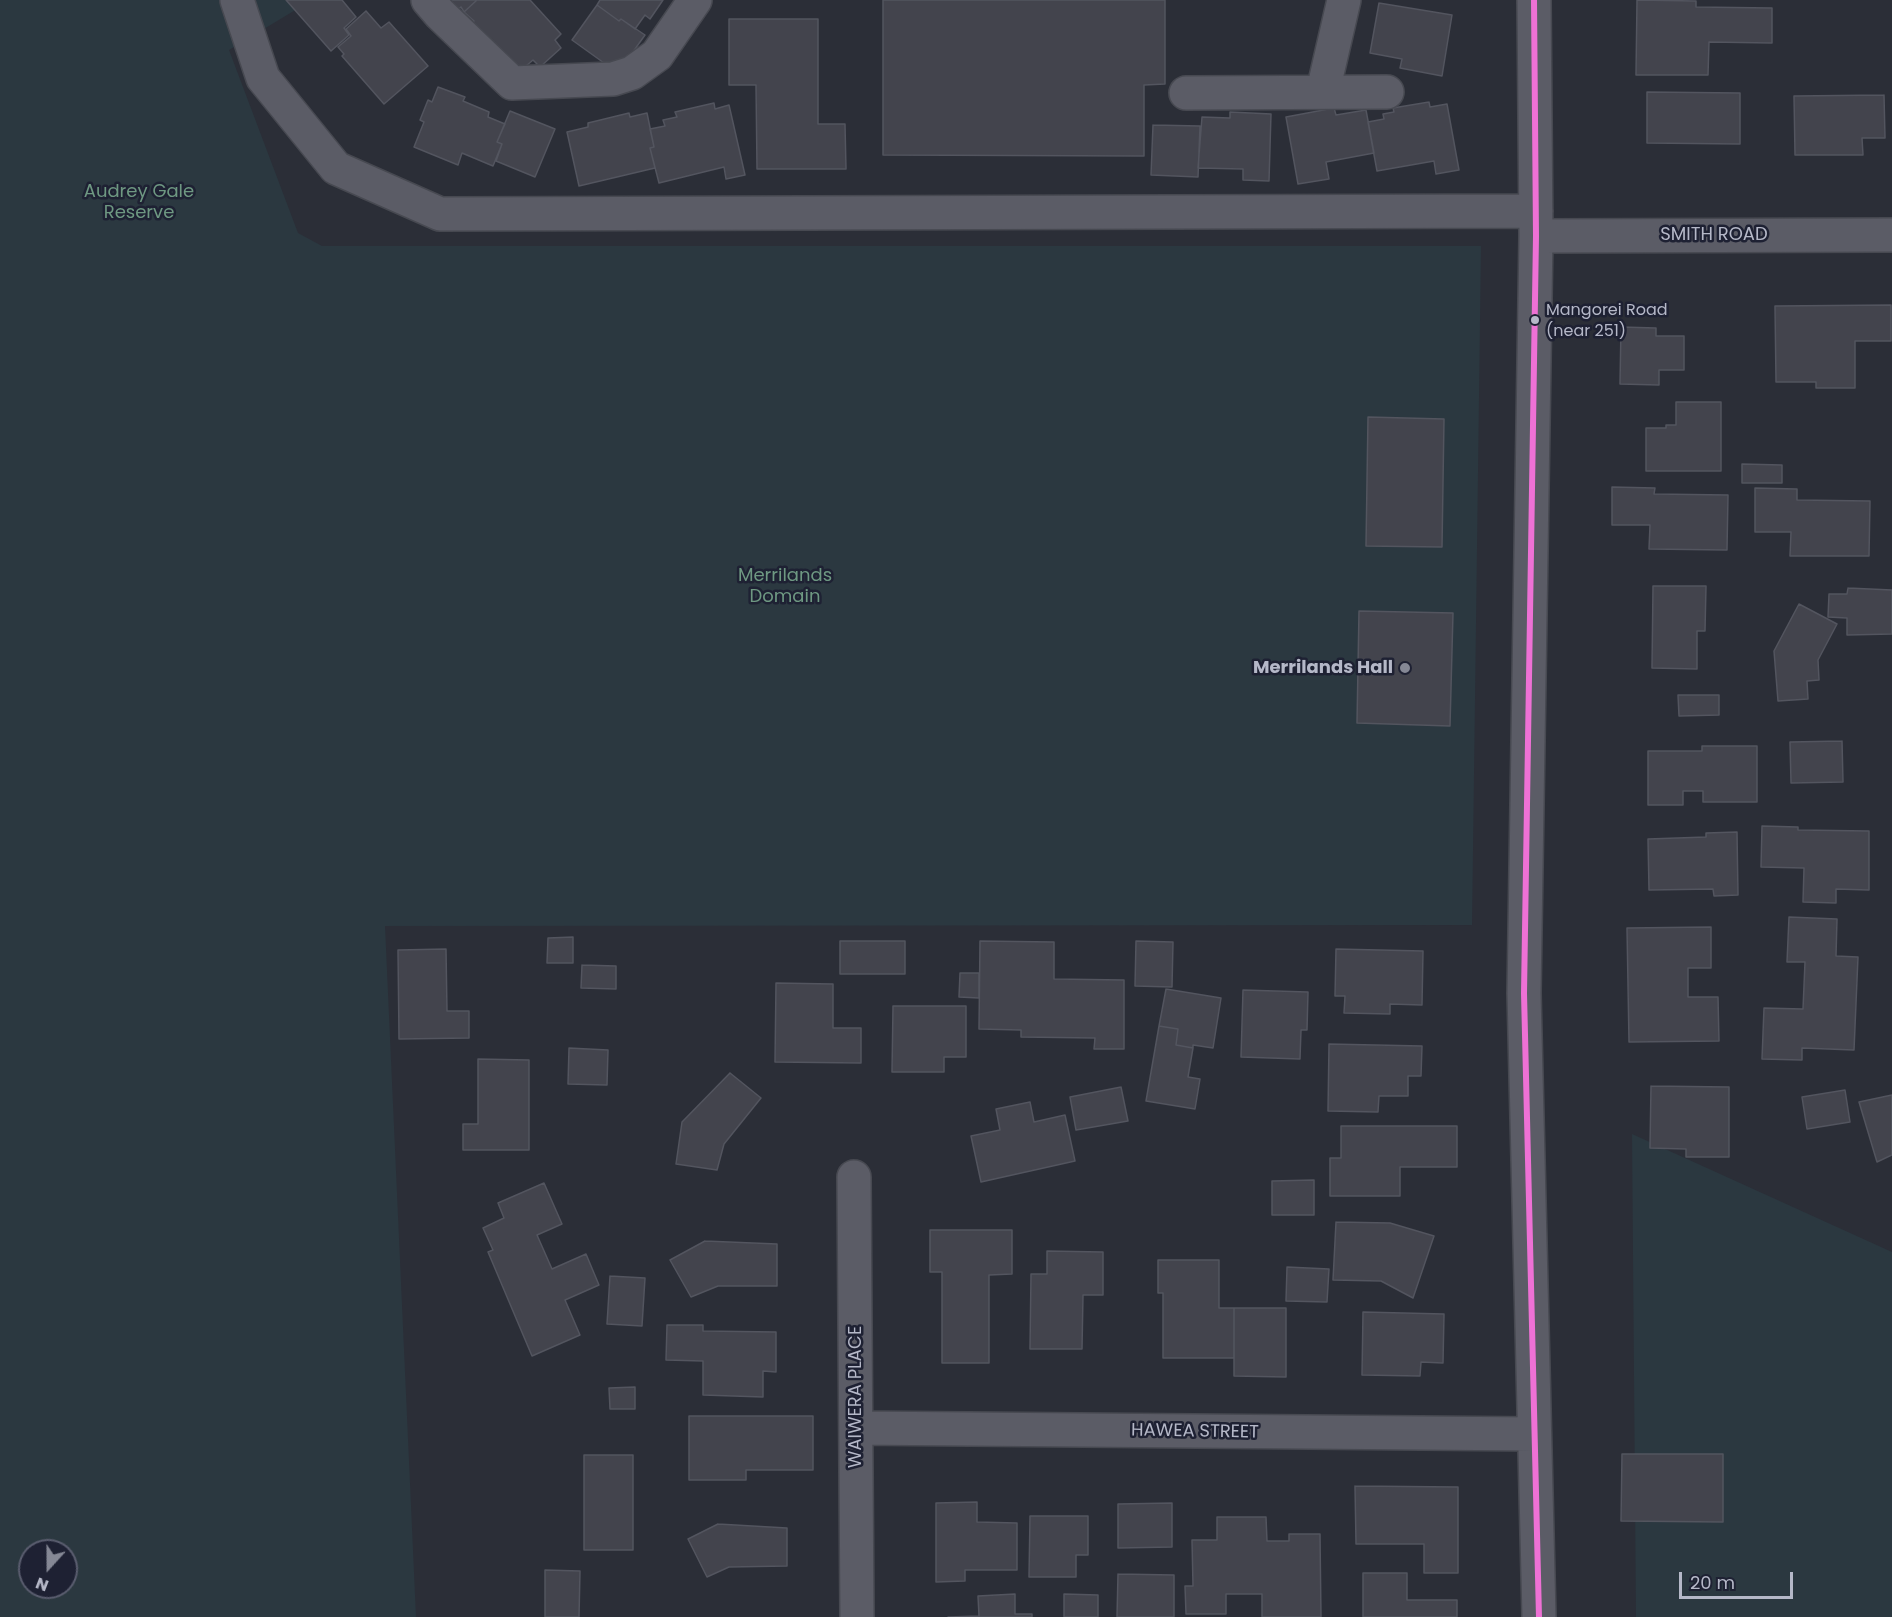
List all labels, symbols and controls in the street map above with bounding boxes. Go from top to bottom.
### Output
park label: Audrey Gale Reserve [84,181,194,224]
street label: SMITH ROAD [1660,224,1768,246]
place label: Mangorei Road (near 251) [1546,301,1668,339]
marker: Mangorei Road (near 251) [1529,314,1541,326]
park label: Merrilands Domain [738,565,832,608]
place label: Merrilands Hall [1253,657,1393,679]
marker: Merrilands Hall [1398,661,1412,675]
street label: WAIWERA PLACE [845,1326,867,1468]
street label: HAWEA STREET [1131,1420,1259,1444]
north arrow [18,1539,78,1599]
scale bar [1682,1560,1796,1598]
text: 20 m [1690,1570,1735,1595]
text: N [32,1572,52,1597]

